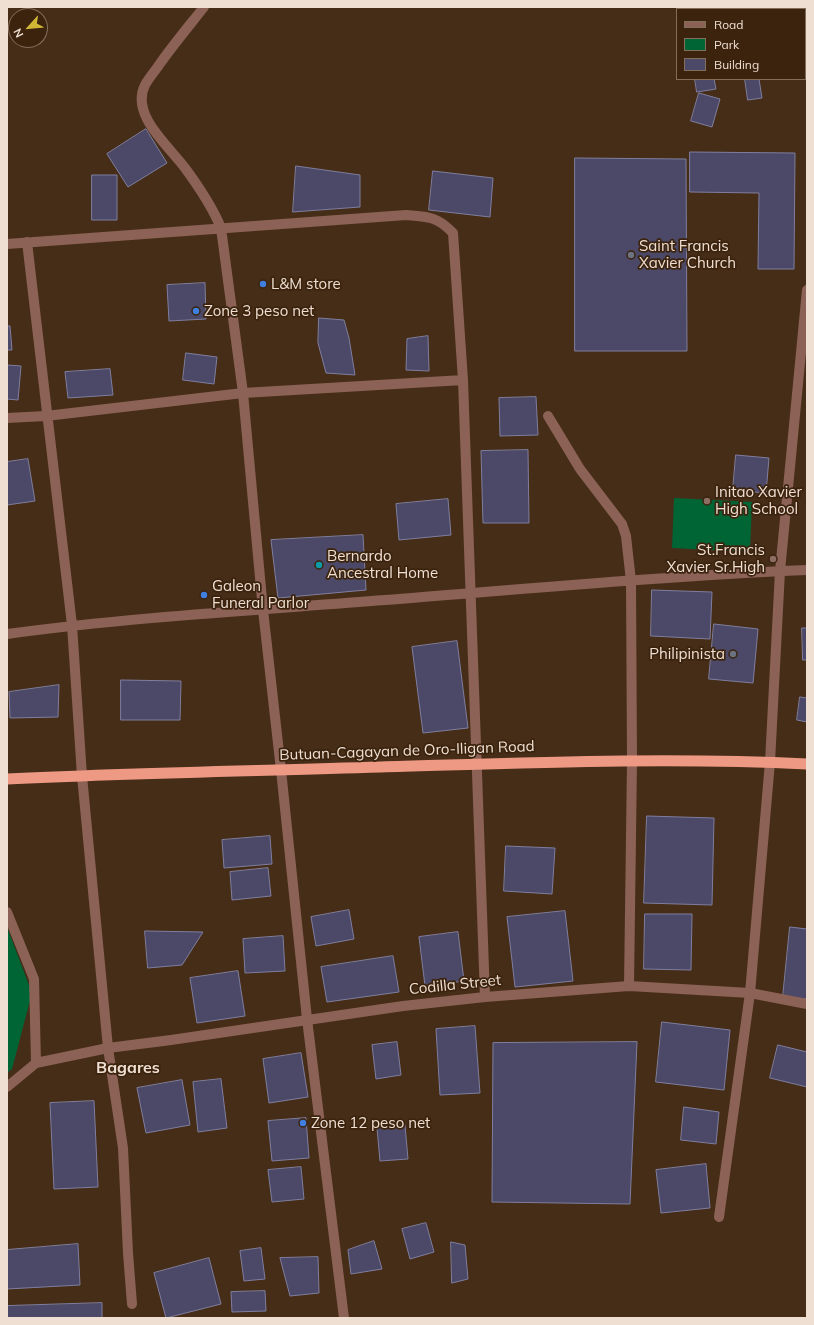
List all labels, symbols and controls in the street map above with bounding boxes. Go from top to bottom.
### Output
north arrow [8,8,48,48]
legend [676,8,806,80]
text: Road [714,17,743,32]
text: N [10,26,26,40]
text: Park [714,37,739,52]
text: Building [714,57,759,72]
place label: Saint Francis Xavier Church [639,237,736,272]
marker: Saint Francis Xavier Church [626,250,636,260]
place label: L&M store [271,275,341,293]
marker: L&M store [258,279,268,289]
place label: Zone 3 peso net [204,302,314,320]
marker: Zone 3 peso net [191,306,201,316]
place label: Initao Xavier High School [715,483,802,518]
marker: Initao Xavier High School [702,496,712,506]
place label: St.Francis Xavier Sr.High [666,541,765,576]
place label: Bernardo Ancestral Home [327,547,438,582]
marker: St.Francis Xavier Sr.High [768,554,778,564]
marker: Bernardo Ancestral Home [314,560,324,570]
place label: Galeon Funeral Parlor [212,577,309,612]
marker: Galeon Funeral Parlor [199,590,209,600]
place label: Philipinista [649,645,725,663]
marker: Philipinista [728,649,738,659]
street label: Butuan-Cagayan de Oro-Iligan Road [279,738,535,764]
street label: Codilla Street [408,971,502,999]
district label: Bagares [96,1058,160,1078]
place label: Zone 12 peso net [311,1114,430,1132]
marker: Zone 12 peso net [298,1118,308,1128]

